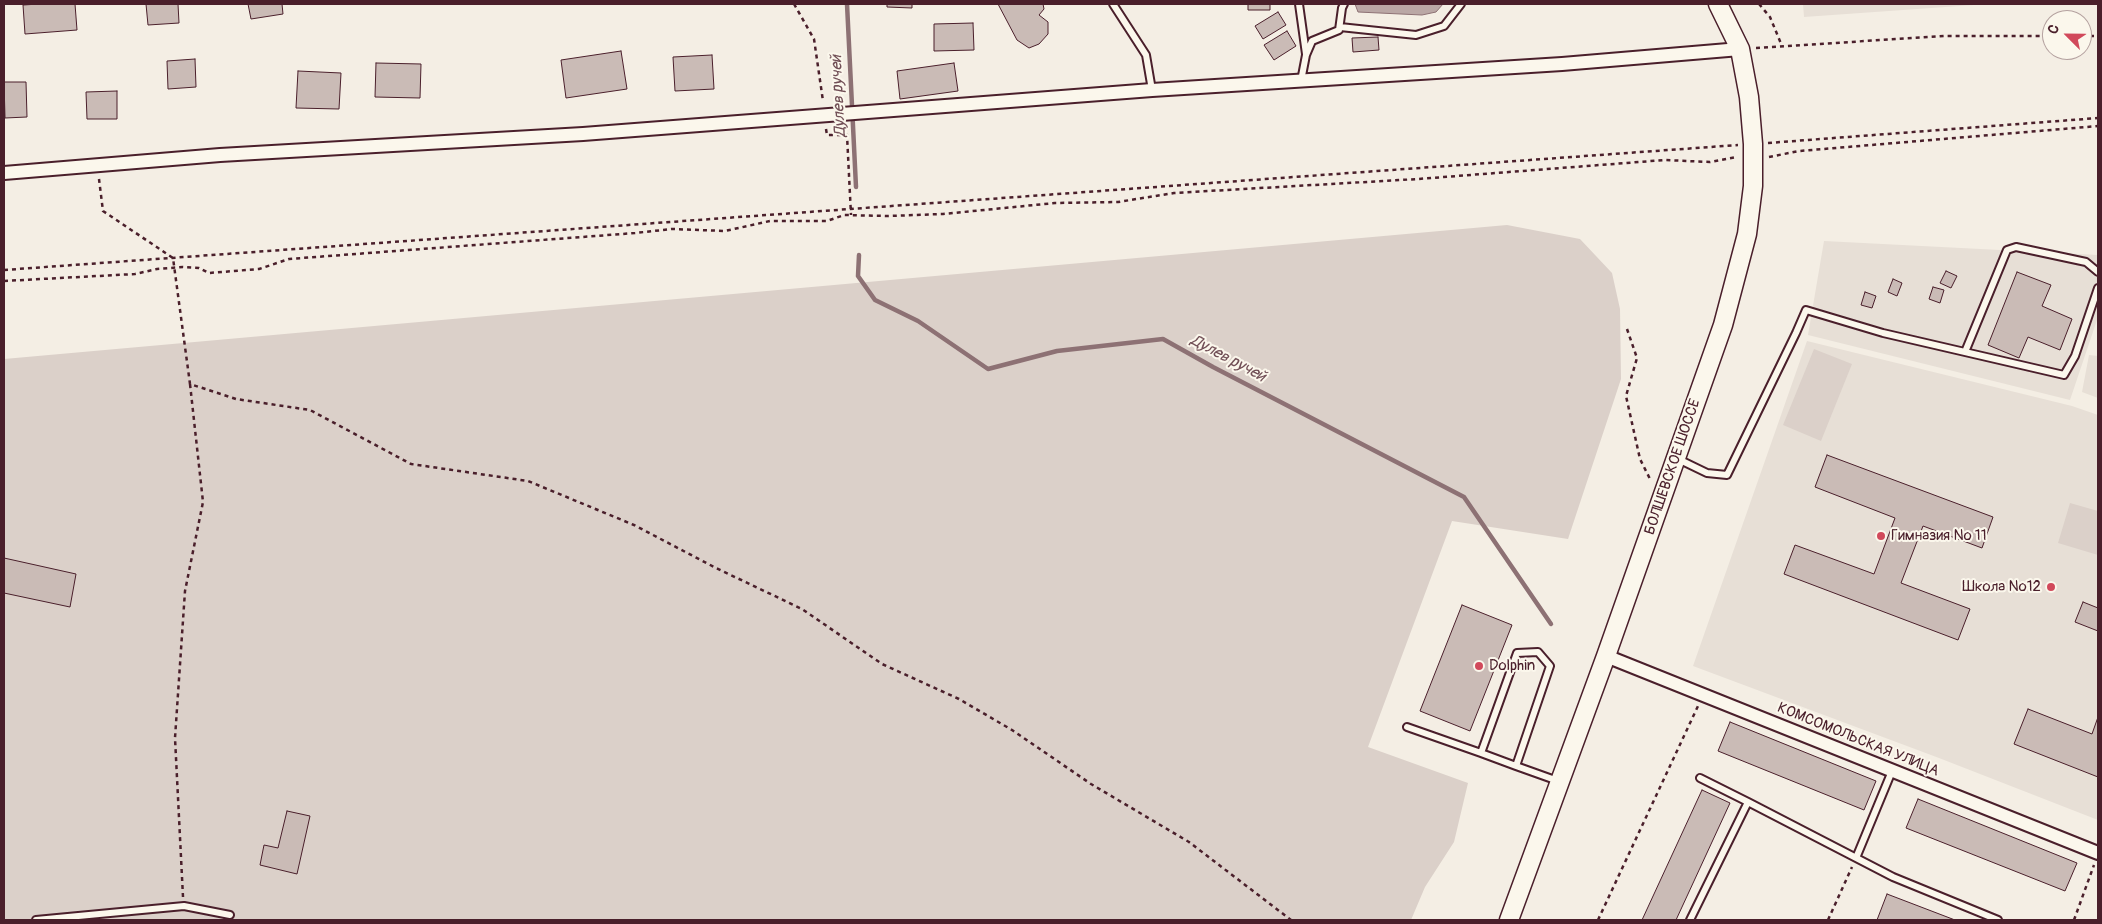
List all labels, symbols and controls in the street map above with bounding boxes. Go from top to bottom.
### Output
north arrow [2042,10,2092,60]
text: С [2044,22,2063,37]
water label: Дулев ручей [827,54,851,138]
water label: Дулев ручей [1187,331,1269,387]
street label: БОЛШЕВСКОЕ ШОССЕ [1641,397,1705,537]
place label: Гимназия № 11 [1891,527,1987,545]
marker: Гимназия № 11 [1875,530,1887,542]
place label: Школа №12 [1962,578,2041,596]
marker: Школа №12 [2045,581,2057,593]
place label: Dolphin [1489,657,1535,675]
marker: Dolphin [1473,660,1485,672]
street label: КОМСОМОЛЬСКАЯ УЛИЦА [1774,699,1942,781]

